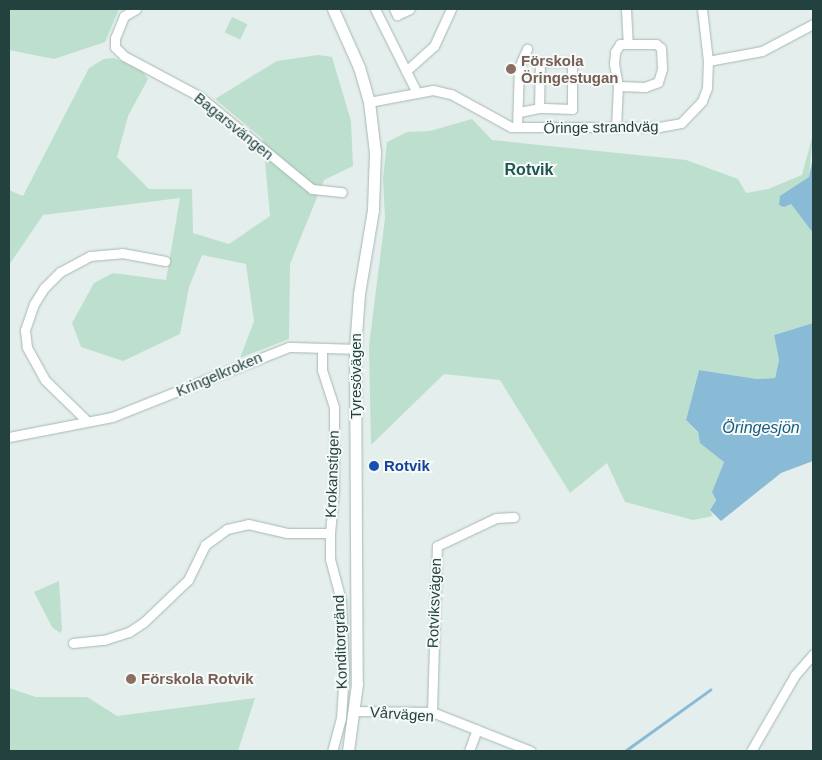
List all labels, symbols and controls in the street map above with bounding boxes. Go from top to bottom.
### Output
place label: Förskola Öringestugan [521,51,619,86]
marker: Förskola Öringestugan [505,63,517,75]
street label: Bagarsvängen [191,89,277,163]
street label: Öringe strandväg [543,117,659,137]
district label: Rotvik [505,160,553,180]
street label: Tyresövägen [347,333,365,419]
street label: Kringelkroken [173,348,265,400]
water label: Öringesjön [722,418,800,438]
street label: Krokanstigen [321,430,343,518]
place label: Rotvik [384,457,430,475]
marker: Rotvik [368,460,380,472]
street label: Rotviksvägen [423,558,445,648]
street label: Konditorgränd [329,595,351,689]
place label: Förskola Rotvik [141,670,254,688]
marker: Förskola Rotvik [125,673,137,685]
street label: Vårvägen [369,703,435,725]

